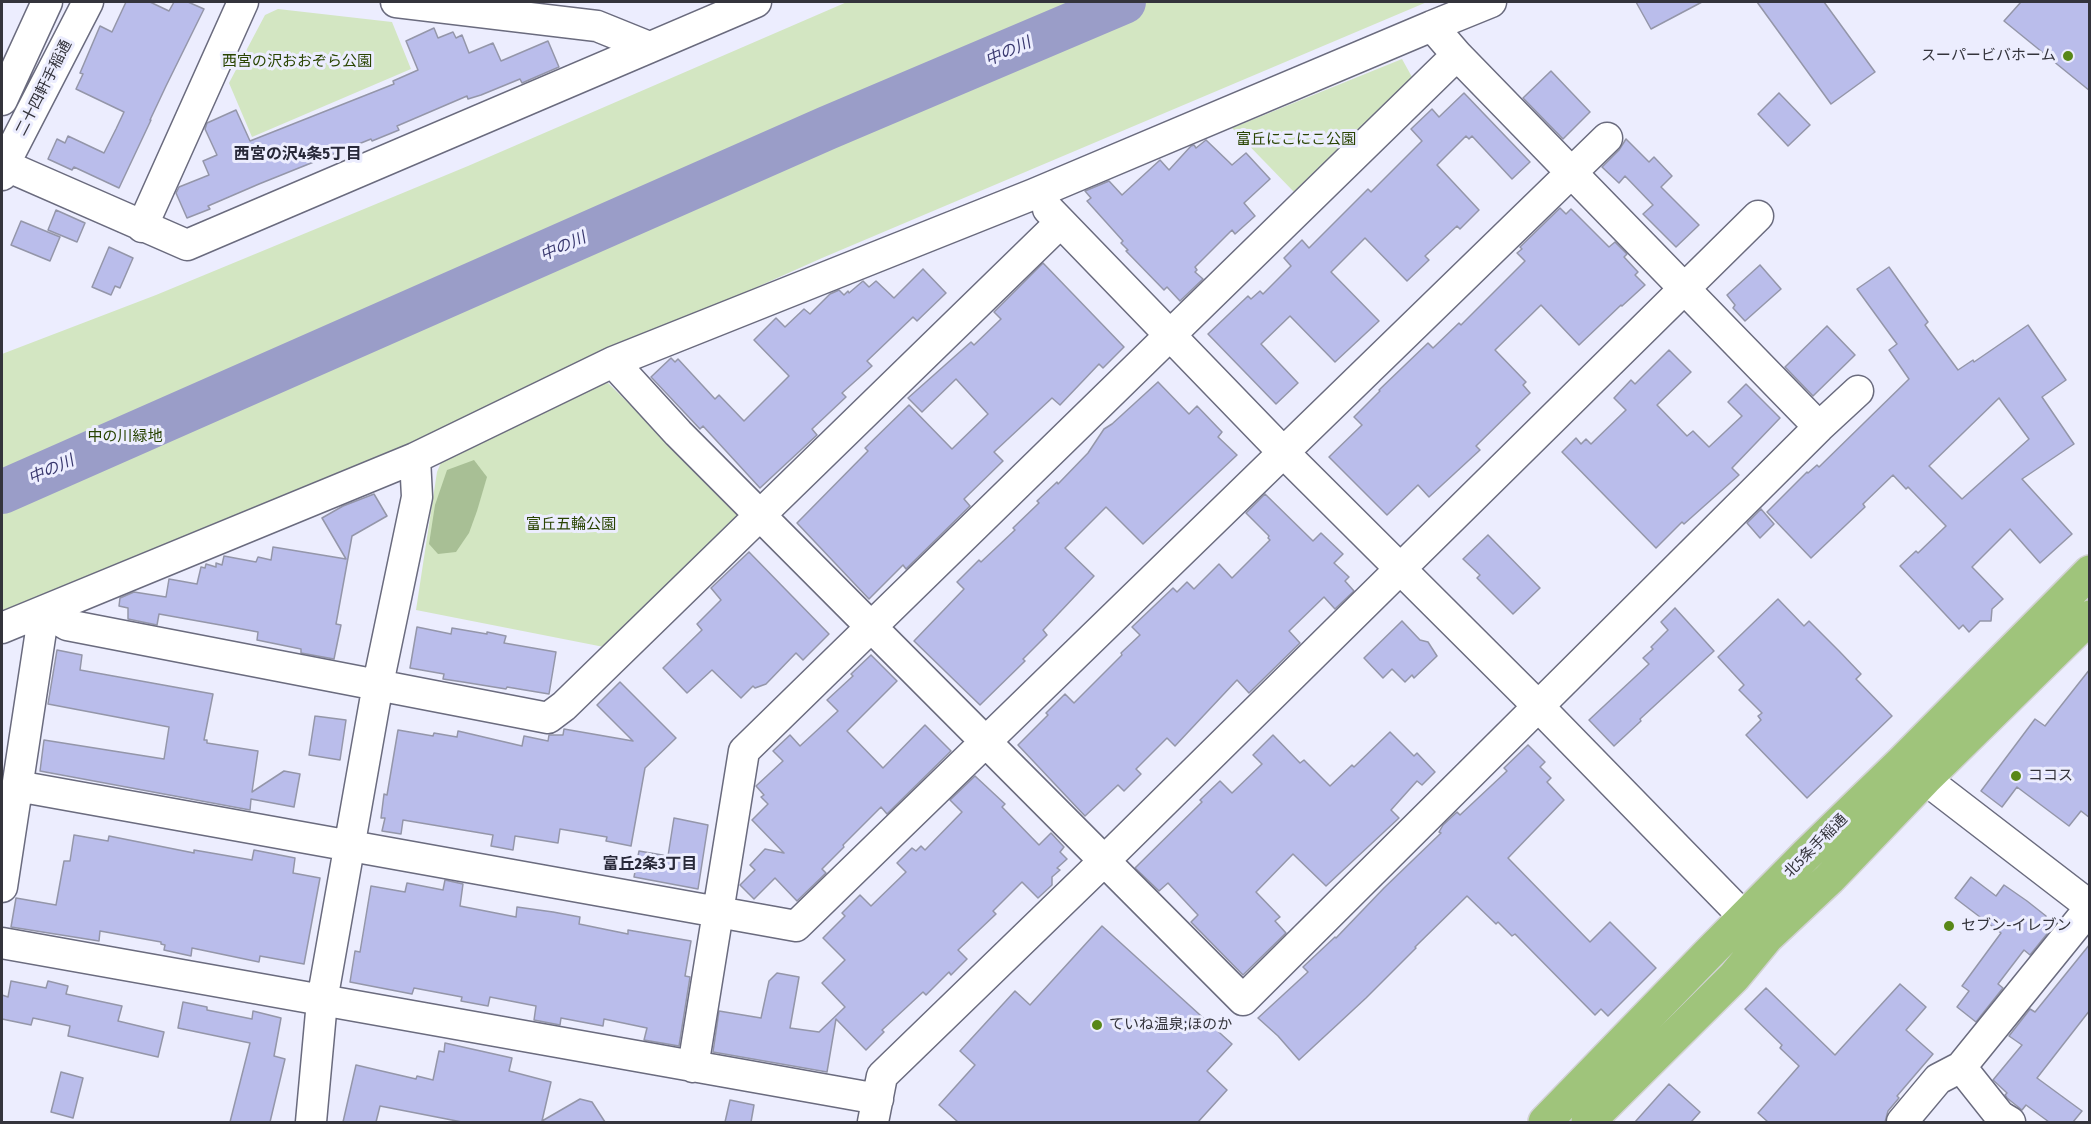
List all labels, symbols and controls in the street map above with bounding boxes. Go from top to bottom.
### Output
water label: 中の川 [982,33,1034,71]
street label: 二十四軒手稲通 [12,37,76,139]
place label: スーパービバホーム [1921,47,2056,65]
marker: スーパービバホーム [2061,49,2075,63]
park label: 西宮の沢おおぞら公園 [222,53,372,71]
park label: 富丘にこにこ公園 [1236,131,1356,149]
district label: 西宮の沢4条5丁目 [234,145,362,165]
water label: 中の川 [537,228,589,266]
park label: 中の川緑地 [88,428,162,446]
water label: 中の川 [25,451,77,489]
park label: 富丘五輪公園 [526,516,616,534]
place label: ココス [2028,767,2073,785]
marker: ココス [2009,769,2023,783]
street label: 北5条手稲通 [1781,811,1851,881]
district label: 富丘2条3丁目 [603,855,697,875]
place label: セブン-イレブン [1961,917,2072,935]
marker: セブン-イレブン [1942,919,1956,933]
place label: ていね温泉;ほのか [1109,1016,1232,1034]
marker: ていね温泉;ほのか [1090,1018,1104,1032]

